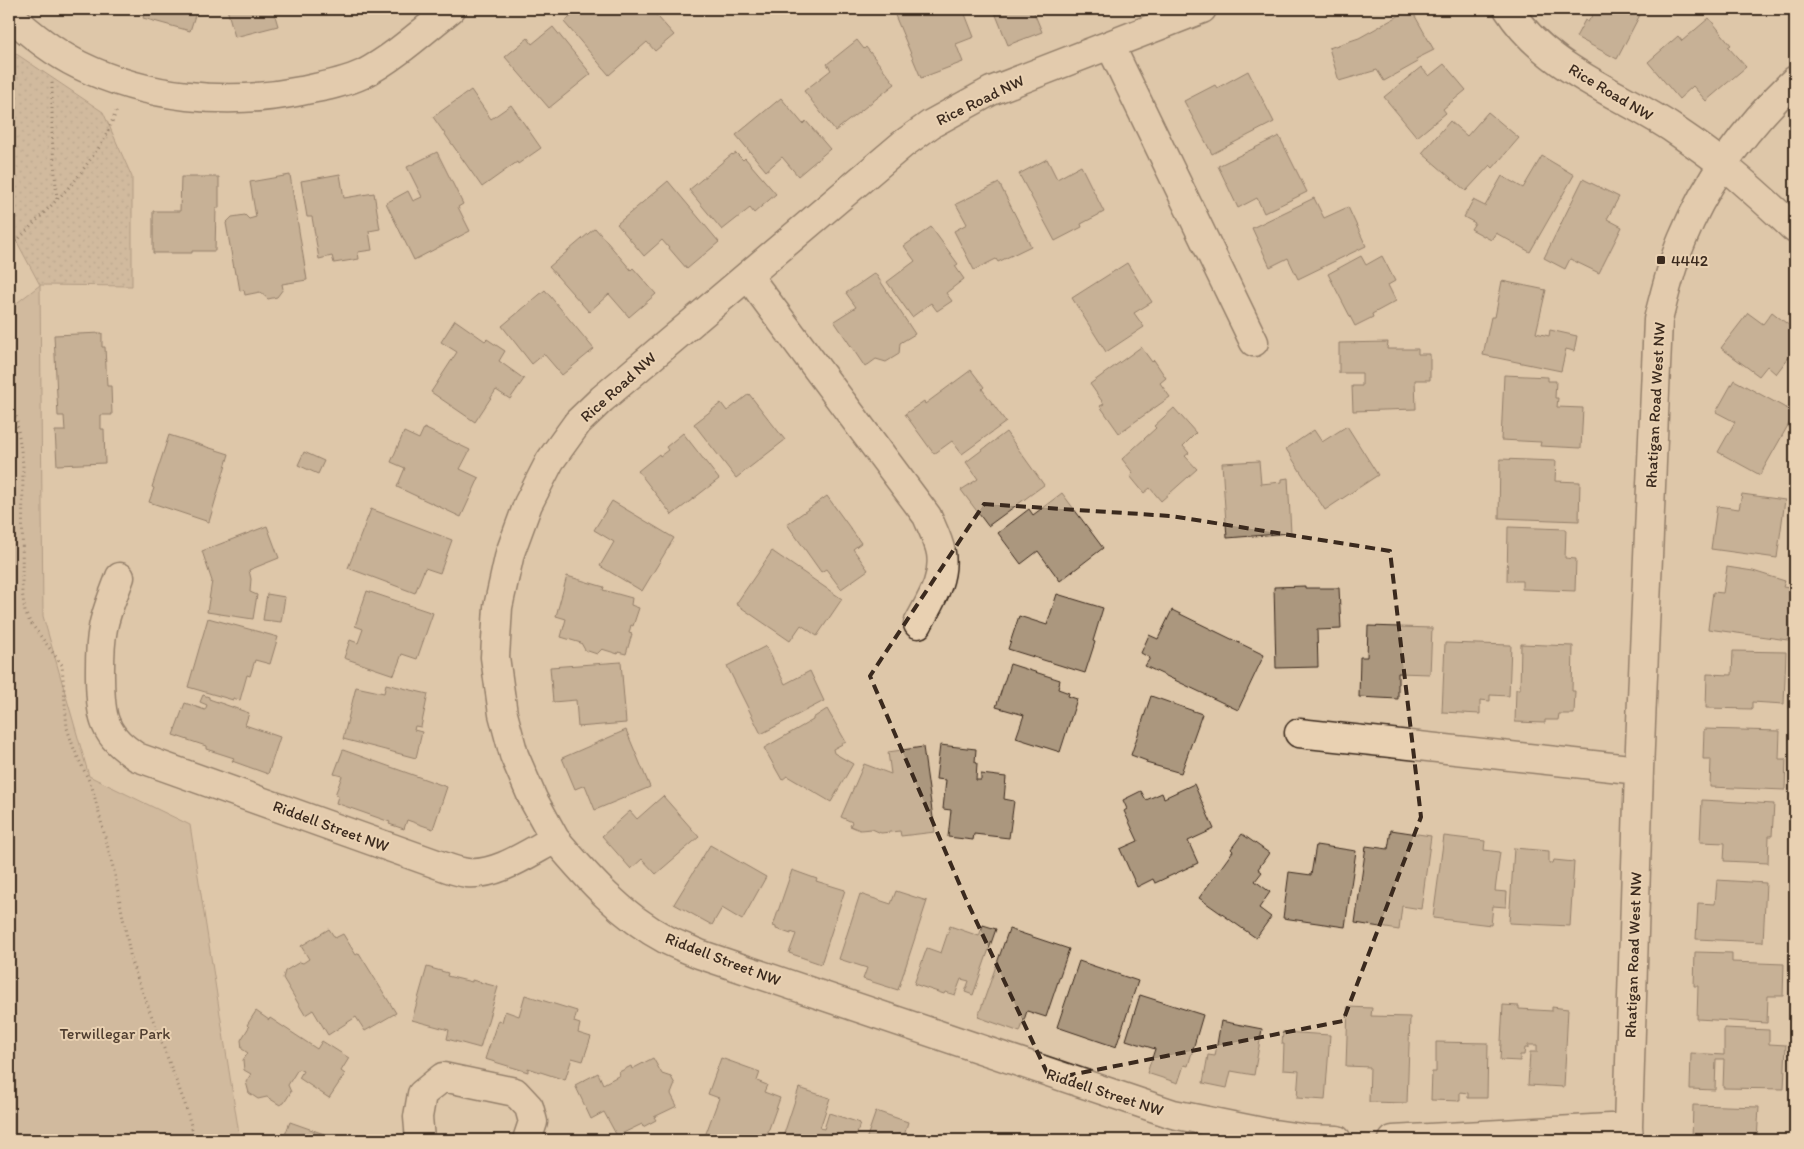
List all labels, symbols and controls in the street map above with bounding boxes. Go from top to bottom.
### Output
street label: Rice Road NW [1565,59,1657,125]
street label: Rice Road NW [933,70,1027,129]
place label: 4442 [1671,251,1709,270]
marker: 4442 [1655,254,1667,266]
street label: Rhatigan Road West NW [1641,321,1669,489]
street label: Rice Road NW [576,348,660,426]
street label: Riddell Street NW [270,796,392,856]
street label: Rhatigan Road West NW [1621,871,1645,1038]
street label: Riddell Street NW [663,928,784,990]
park label: Terwillegar Park [59,1024,171,1043]
street label: Riddell Street NW [1044,1064,1166,1120]

